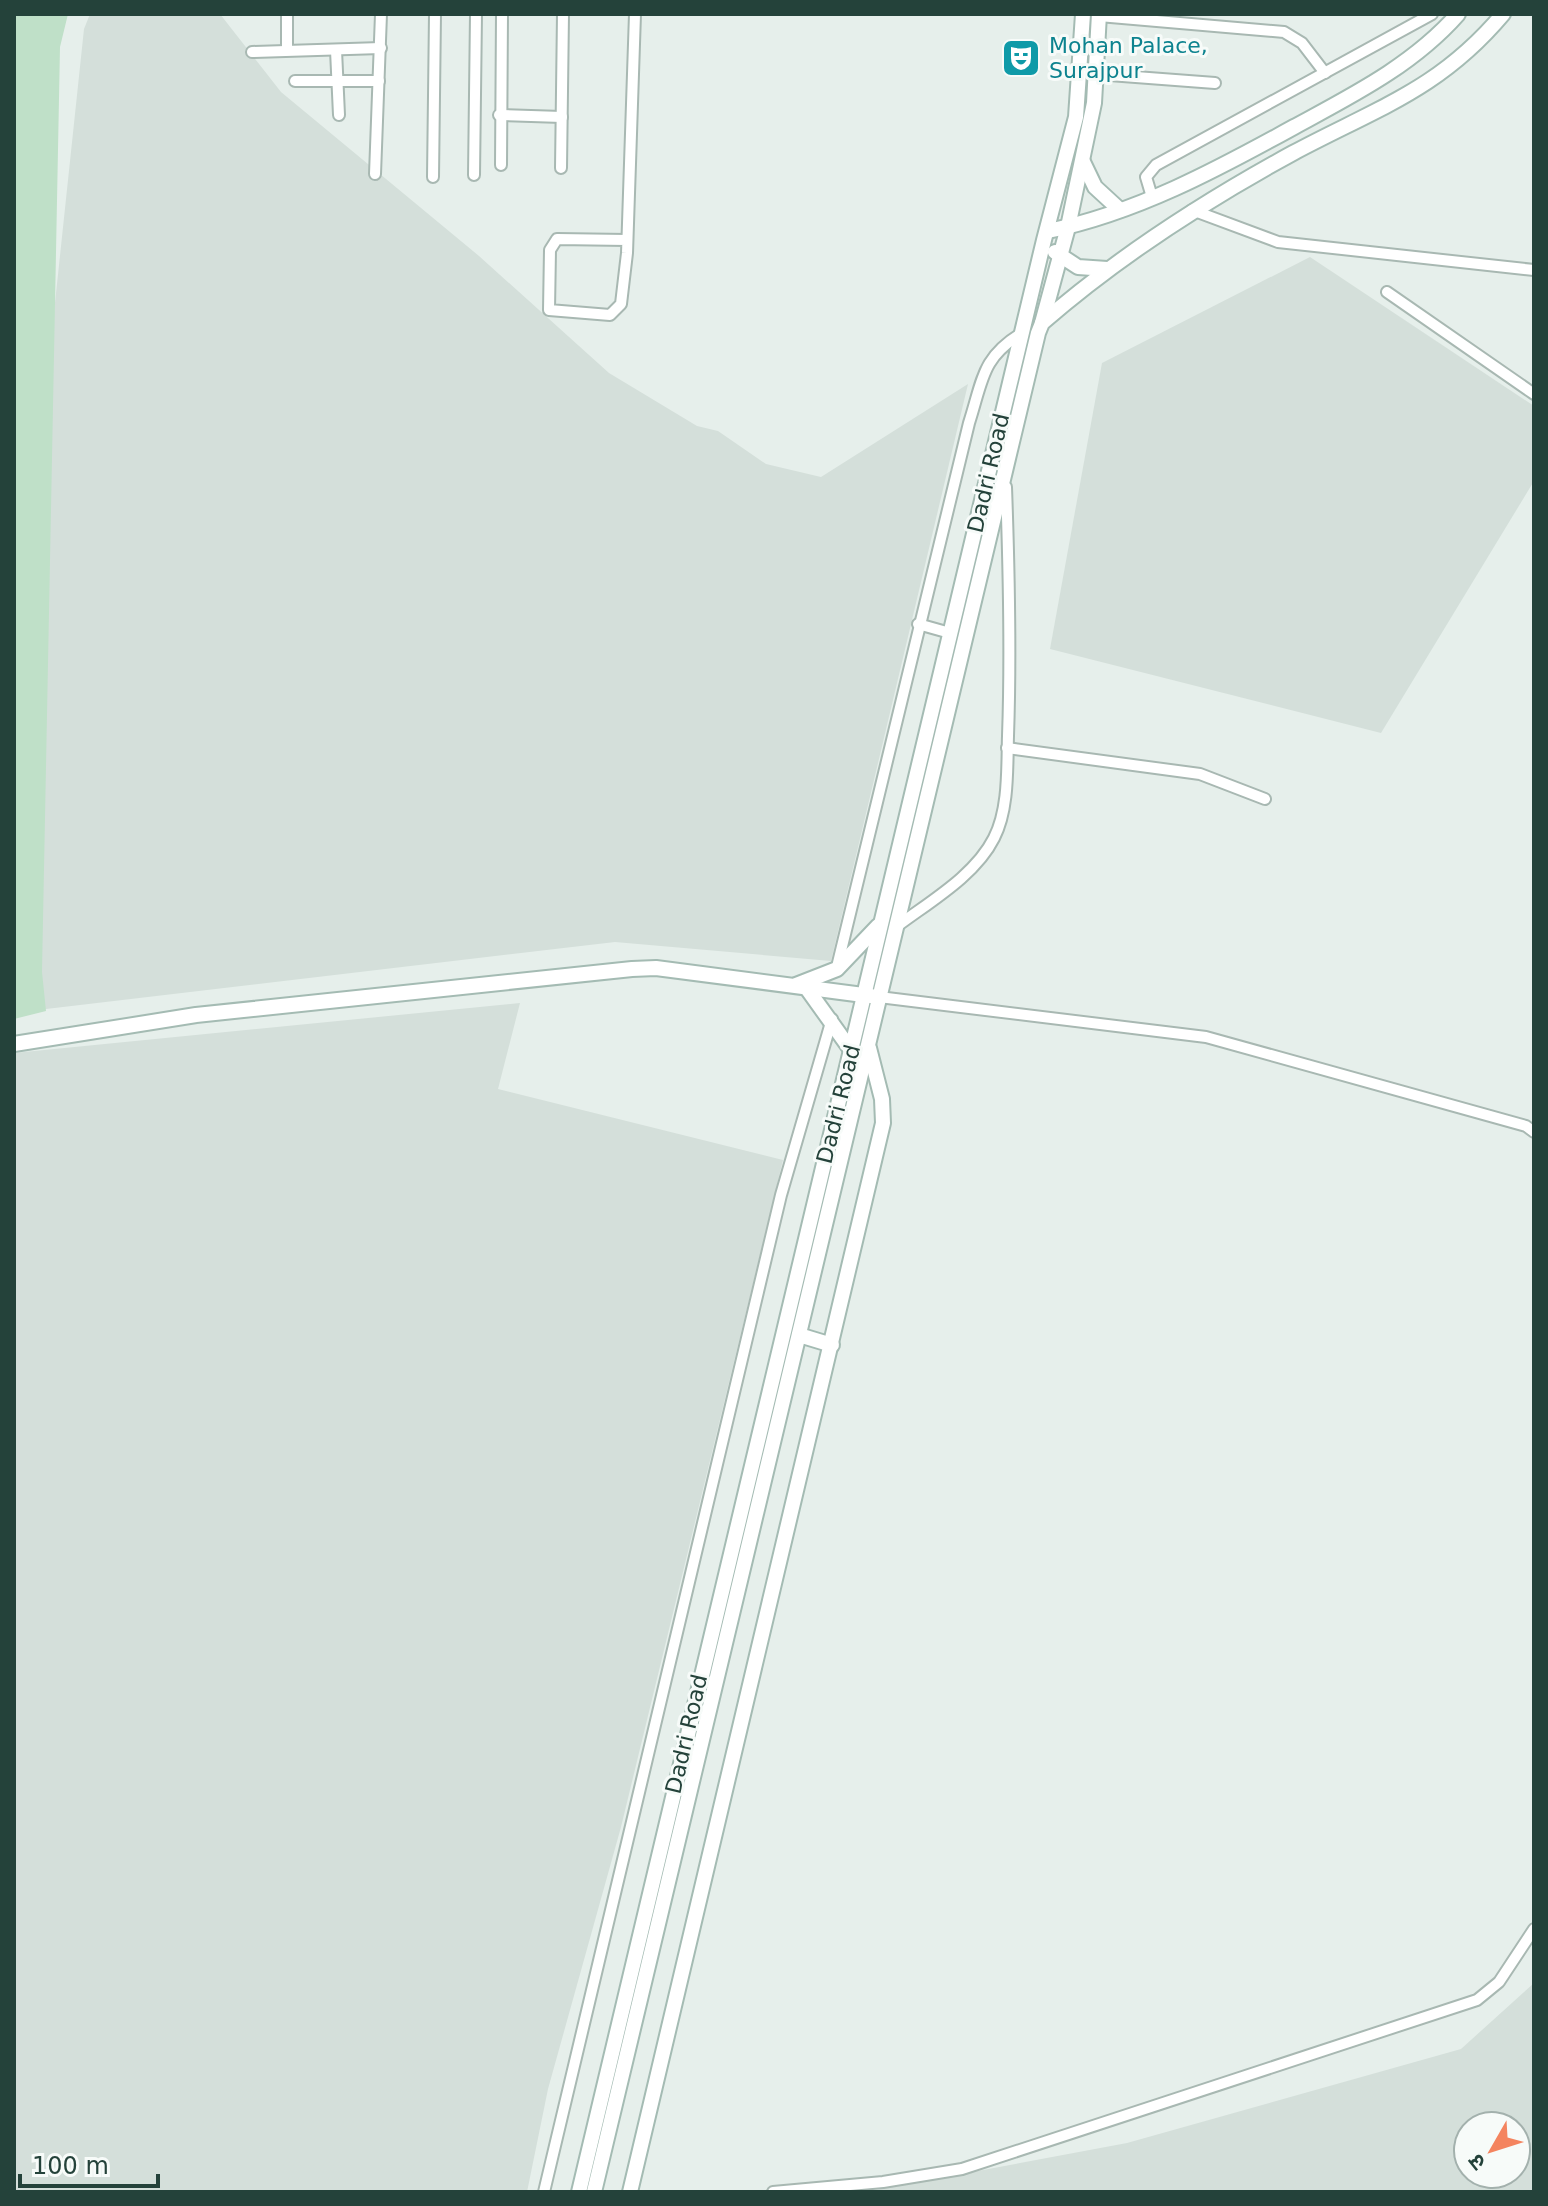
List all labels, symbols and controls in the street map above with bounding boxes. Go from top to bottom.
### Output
place label: Mohan Palace, Surajpur [1049,33,1208,83]
theatre icon: Mohan Palace, Surajpur [1000,37,1042,79]
street label: Dadri Road [963,411,1014,535]
street label: Dadri Road [812,1042,865,1166]
street label: Dadri Road [661,1672,712,1796]
north arrow [1452,2110,1532,2190]
scale bar [20,2138,158,2188]
text: उ [1462,2149,1491,2175]
text: 100 m [32,2152,109,2180]

